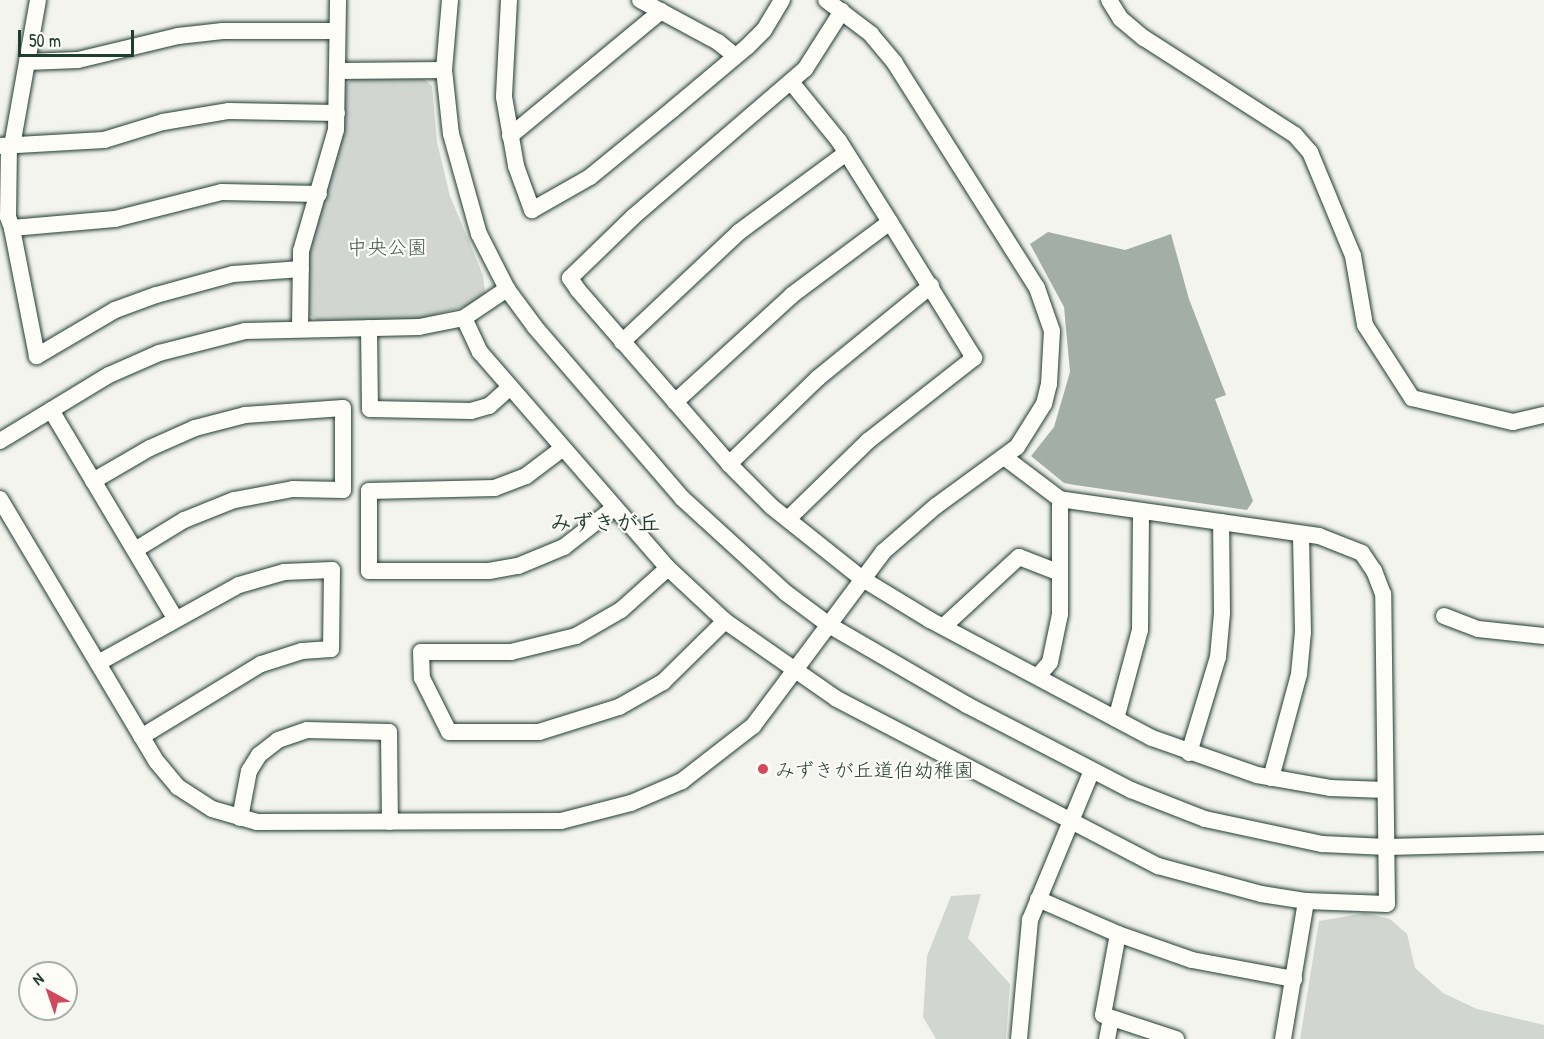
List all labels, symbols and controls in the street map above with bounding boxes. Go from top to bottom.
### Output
scale bar [21,18,136,56]
text: 50 m [29,28,61,53]
park label: 中央公園 [347,234,427,258]
district label: みずきが丘 [550,510,660,536]
place label: みずきが丘道伯幼稚園 [775,757,975,781]
marker: みずきが丘道伯幼稚園 [756,762,770,776]
north arrow [18,961,78,1021]
text: N [27,968,48,990]

